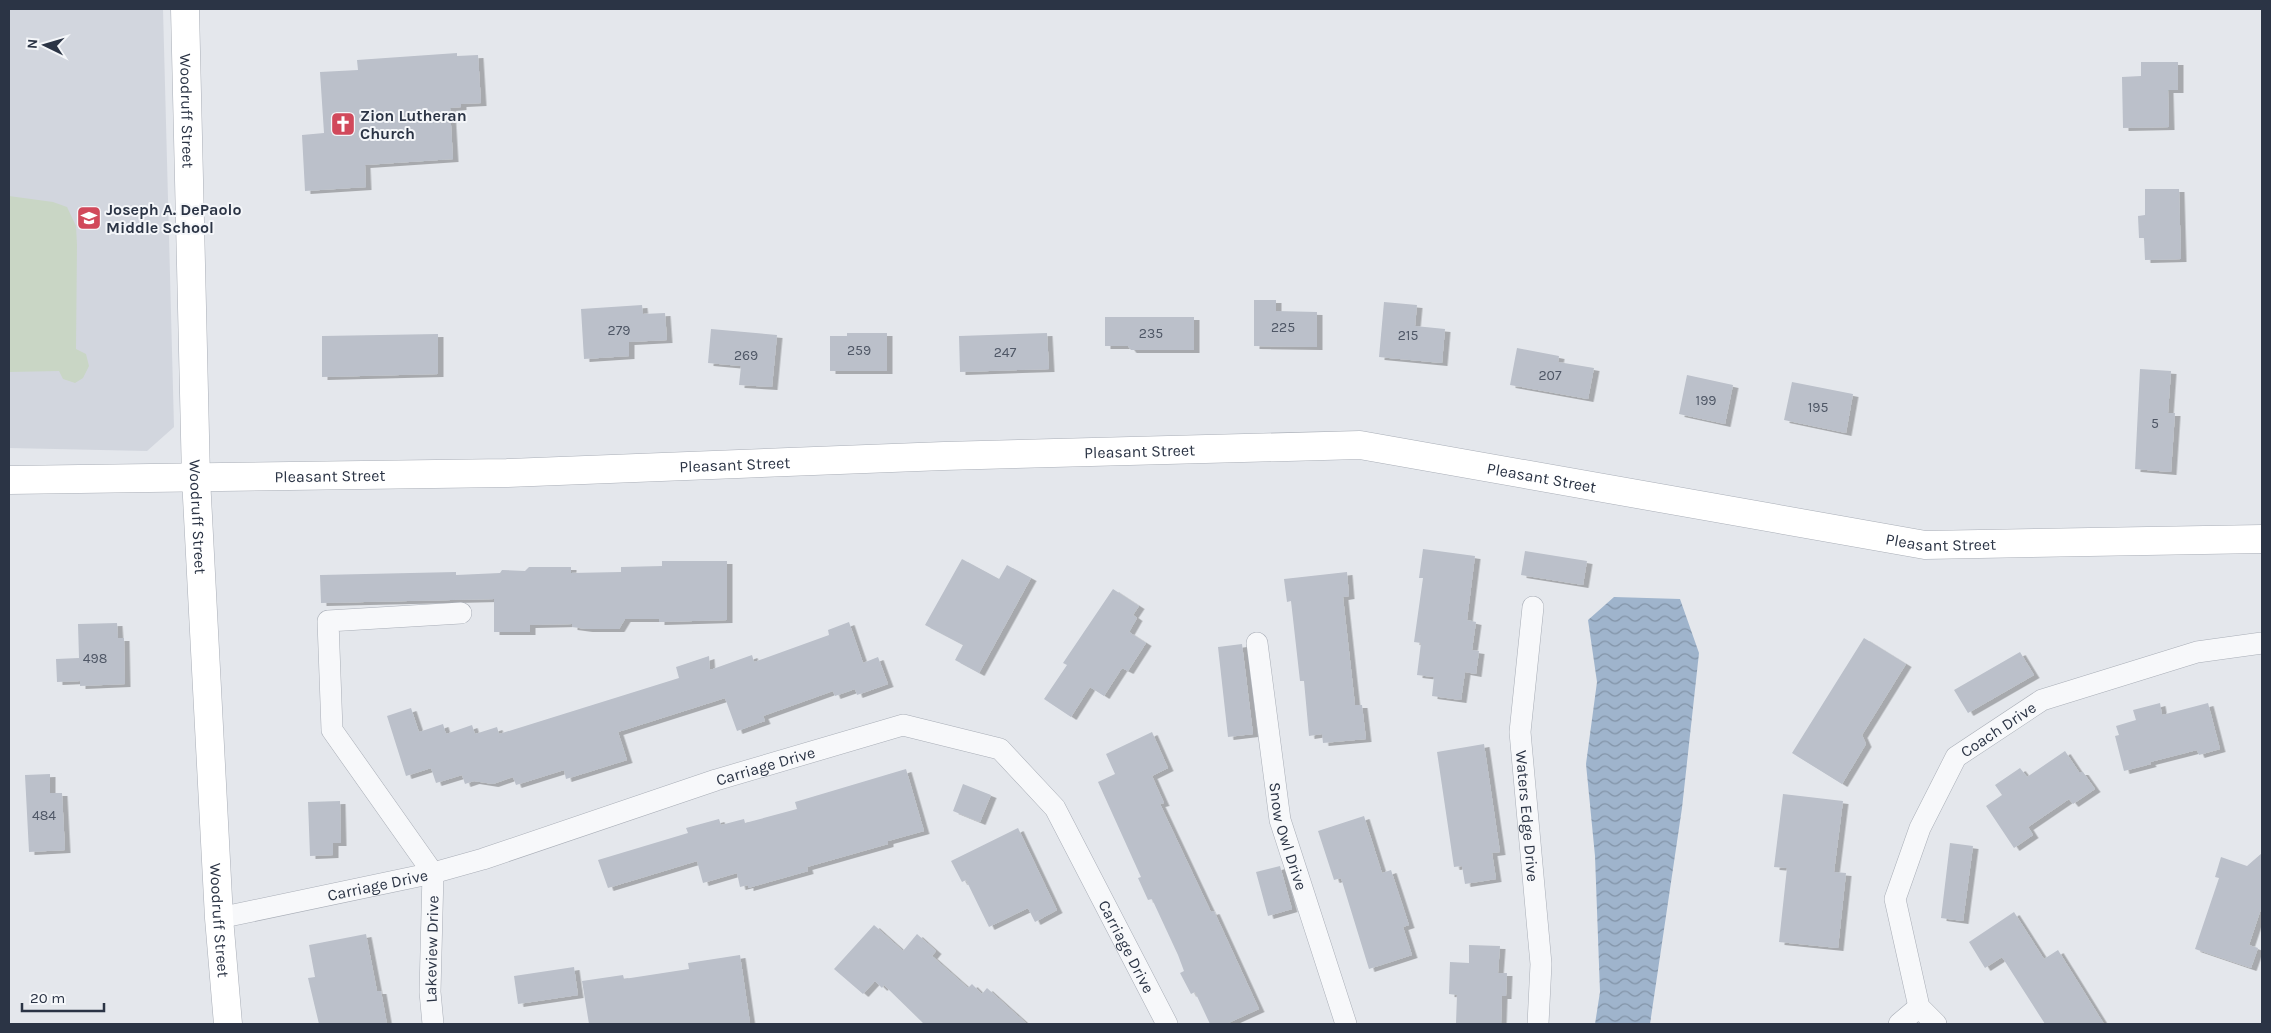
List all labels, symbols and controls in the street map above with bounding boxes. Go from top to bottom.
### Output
north arrow [20,20,70,70]
text: N [24,38,41,50]
street label: Woodruff Street [177,53,198,169]
place label: Zion Lutheran Church [360,106,467,143]
church icon: Zion Lutheran Church [330,111,356,137]
place label: Joseph A. DePaolo Middle School [106,200,241,237]
school or university icon: Joseph A. DePaolo Middle School [76,205,102,231]
house number: 225 [1271,319,1295,336]
house number: 279 [608,322,630,339]
house number: 235 [1139,325,1163,342]
house number: 215 [1398,327,1418,344]
house number: 259 [847,342,871,359]
house number: 247 [994,344,1017,361]
house number: 269 [734,347,758,364]
house number: 207 [1539,367,1562,384]
house number: 199 [1696,392,1716,409]
house number: 195 [1808,399,1828,416]
house number: 5 [2151,415,2159,432]
street label: Pleasant Street [1084,440,1195,462]
street label: Pleasant Street [679,452,791,476]
street label: Pleasant Street [1485,458,1598,496]
street label: Woodruff Street [186,459,211,575]
street label: Pleasant Street [274,465,386,486]
street label: Pleasant Street [1884,529,1996,555]
house number: 498 [83,650,107,667]
street label: Coach Drive [1957,697,2039,761]
street label: Carriage Drive [714,742,817,789]
street label: Waters Edge Drive [1512,749,1543,883]
street label: Snow Owl Drive [1266,781,1312,892]
house number: 484 [32,807,56,824]
street label: Woodruff Street [207,862,234,978]
street label: Carriage Drive [326,865,430,904]
street label: Lakeview Drive [420,895,442,1004]
street label: Carriage Drive [1095,897,1159,996]
scale bar [22,980,105,1012]
text: 20 m [30,989,65,1007]

